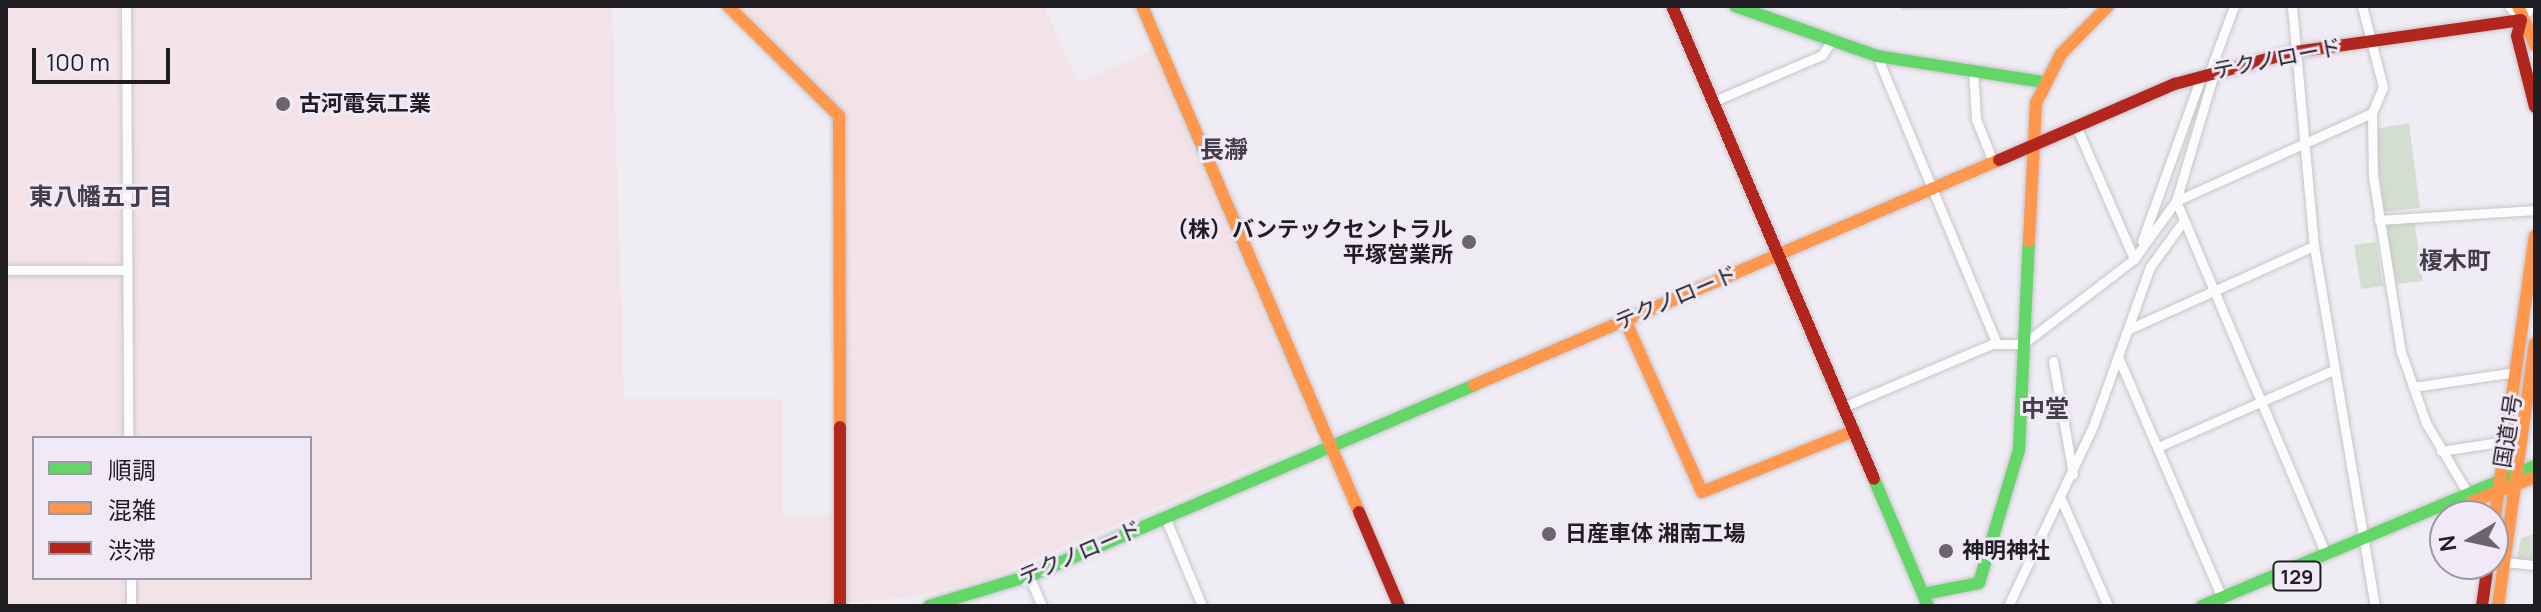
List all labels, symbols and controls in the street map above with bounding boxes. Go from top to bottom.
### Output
scale bar [36,32,174,82]
street label: テクノロード [2210,33,2344,85]
text: 100 m [46,45,110,78]
place label: 古河電気工業 [299,91,431,117]
marker: 古河電気工業 [274,95,292,113]
district label: 長瀞 [1200,135,1248,163]
district label: 東八幡五丁目 [29,182,173,210]
place label: （株）バンテックセントラル 平塚営業所 [1167,216,1453,268]
marker: （株）バンテックセントラル 平塚営業所 [1460,233,1478,251]
district label: 榎木町 [2419,246,2491,274]
street label: テクノロード [1610,260,1742,336]
street label: 国道1号 [2489,392,2527,470]
district label: 中堂 [2021,394,2069,422]
legend [32,436,312,580]
text: 順調 [108,453,156,486]
text: 混雑 [108,493,156,526]
north arrow [2429,500,2509,580]
street label: テクノロード [1014,515,1146,591]
place label: 日産車体 湘南工場 [1565,521,1745,547]
marker: 日産車体 湘南工場 [1540,525,1558,543]
text: 渋滞 [108,533,156,566]
text: N [2431,533,2463,554]
place label: 神明神社 [1962,538,2050,564]
marker: 神明神社 [1937,542,1955,560]
road number: 129 [2271,560,2323,592]

